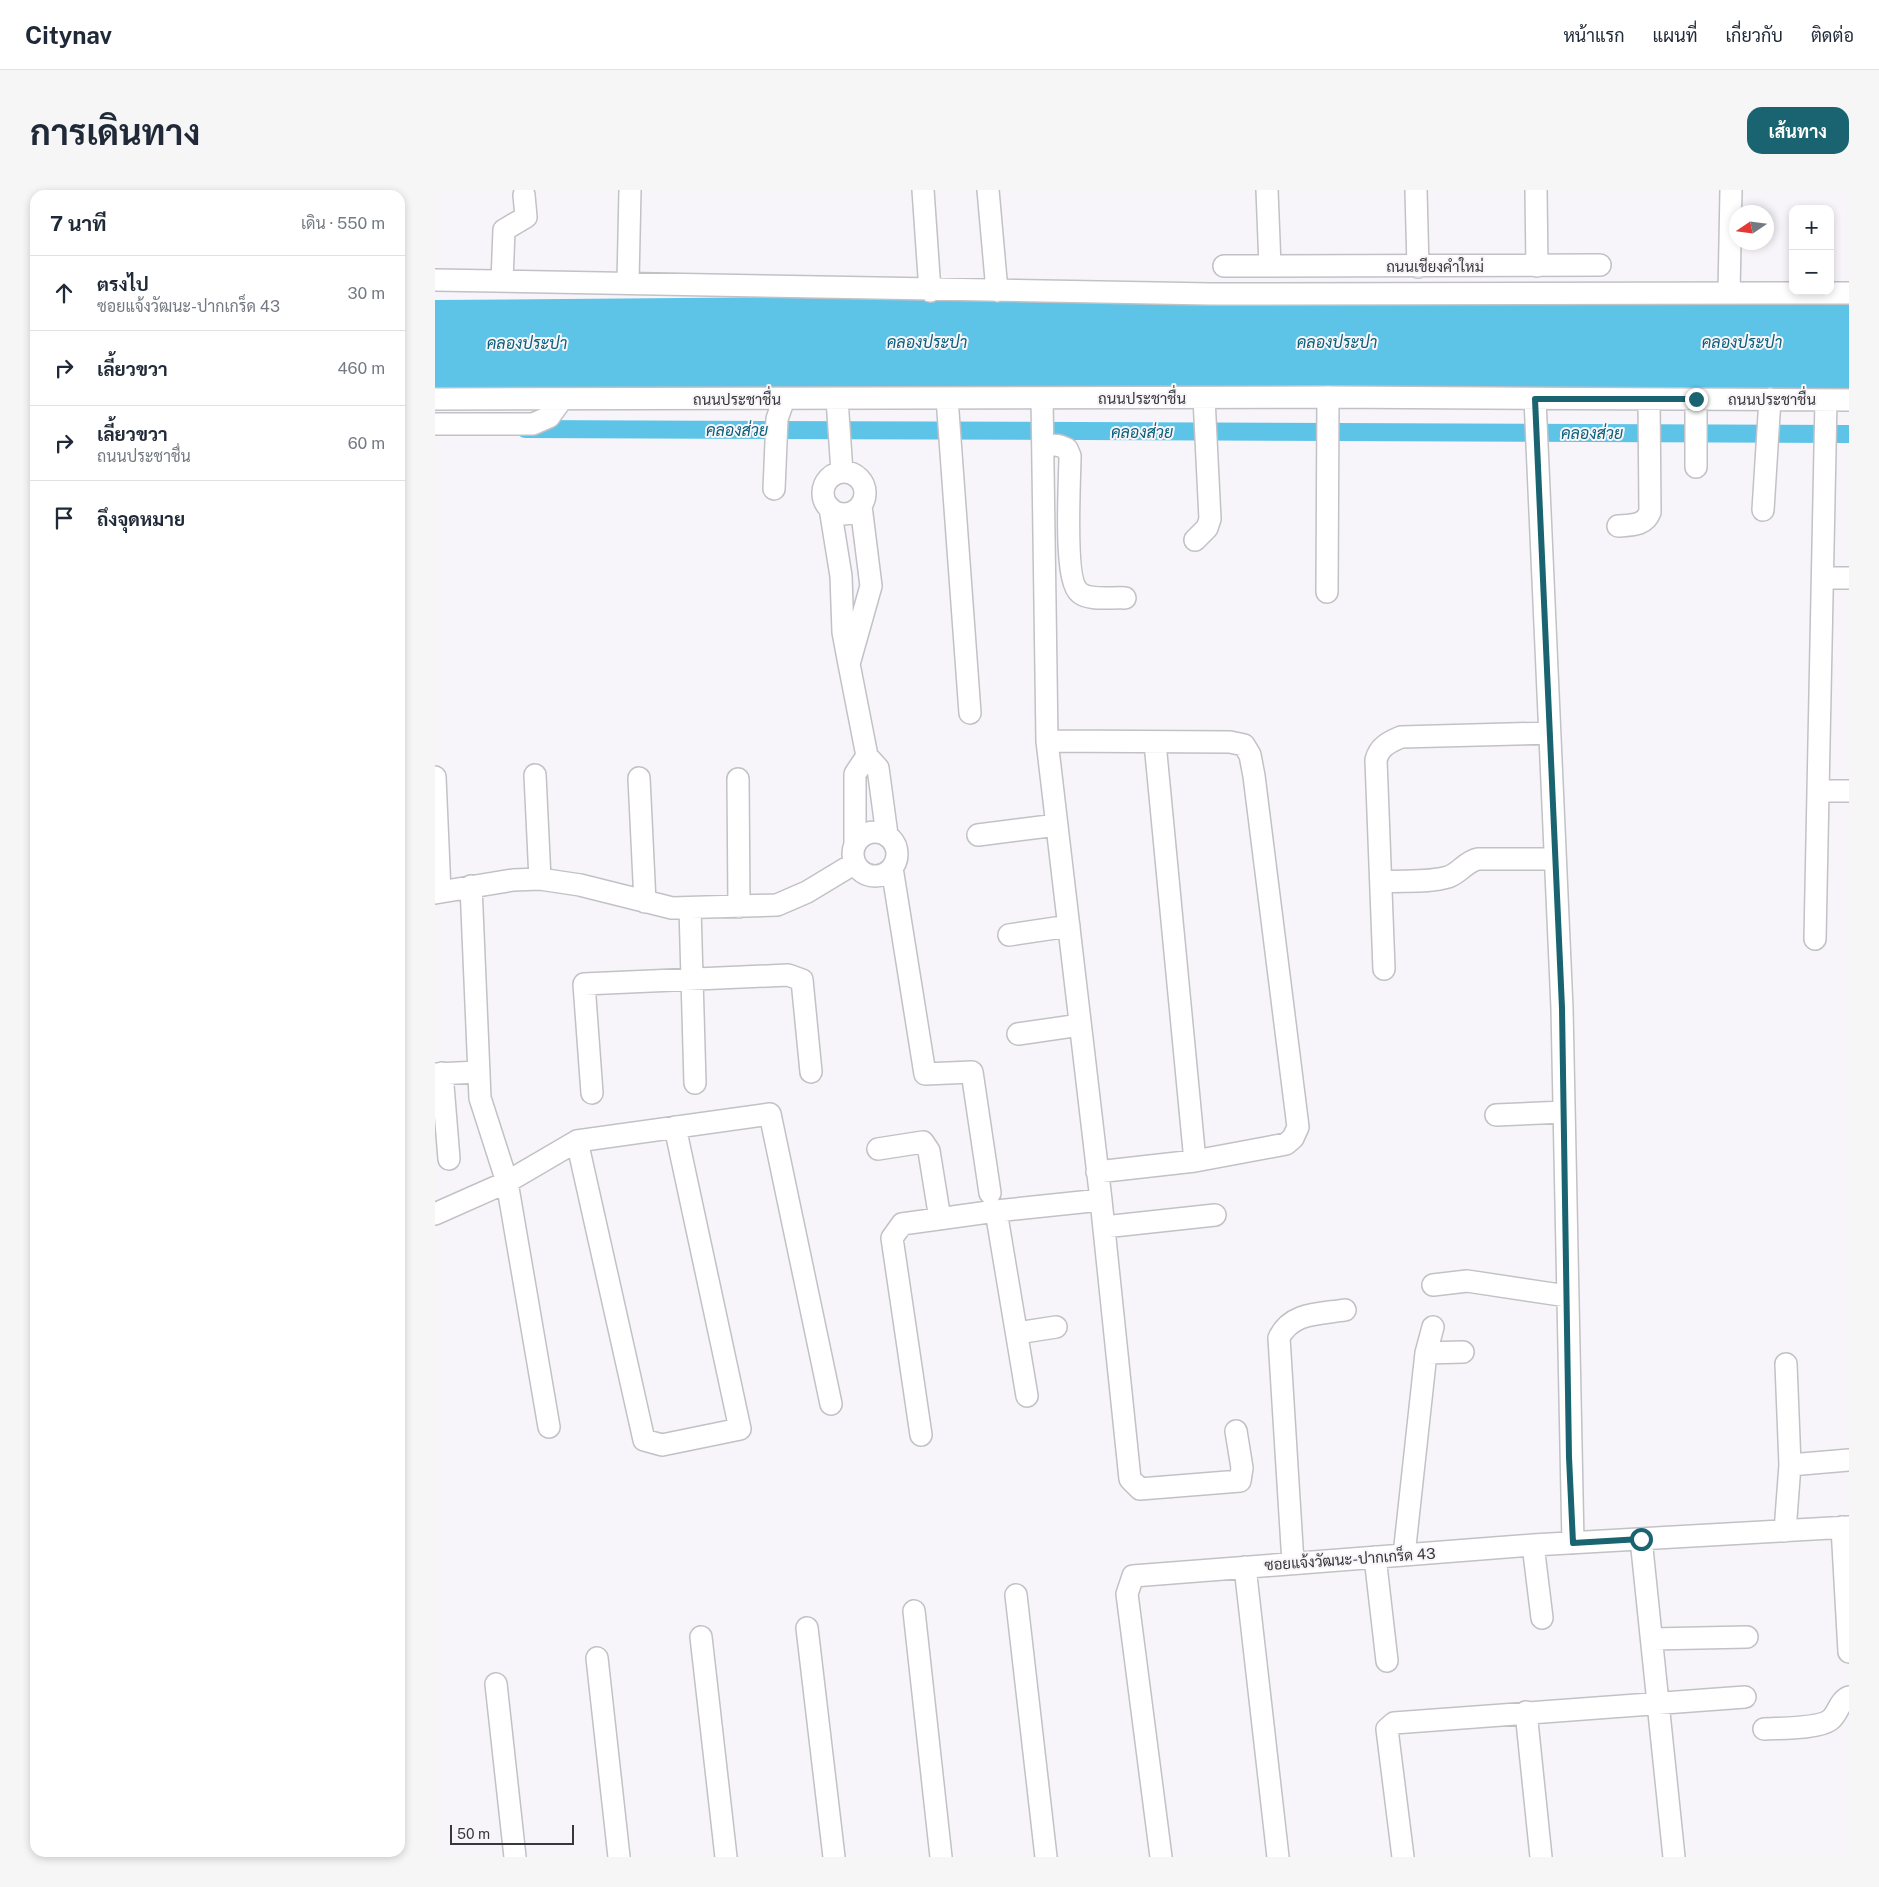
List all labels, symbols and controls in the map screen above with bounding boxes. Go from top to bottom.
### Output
text: Citynav [25,21,112,49]
text: หน้าแรก [1563,25,1625,46]
text: แผนที่ [1653,25,1697,46]
text: เกี่ยวกับ [1725,25,1783,46]
text: ติดต่อ [1811,25,1854,46]
button: เส้นทาง [1747,107,1849,154]
text: การเดินทาง [30,112,200,153]
north arrow [1729,205,1774,250]
map controls [1789,205,1834,295]
button: + [1789,205,1834,250]
text: 7 นาที [50,211,106,236]
text: เดิน · 550 m [301,214,385,233]
button: − [1789,250,1834,295]
street label: ถนนเชียงคำใหม่ [1386,257,1484,275]
text: ตรงไป [97,273,149,295]
icon: ahead [50,279,78,307]
text: 30 m [348,284,385,303]
text: ซอยแจ้งวัฒนะ-ปากเกร็ด 43 [97,297,280,316]
water label: คลองประปา [887,333,968,352]
water label: คลองประปา [1297,333,1378,352]
water label: คลองประปา [1702,333,1783,352]
water label: คลองประปา [487,334,568,353]
icon: right [50,354,78,382]
text: เลี้ยวขวา [97,358,168,380]
text: 460 m [338,359,385,378]
street label: ถนนประชาชื่น [1098,384,1186,407]
street label: ถนนประชาชื่น [693,385,781,408]
street label: ถนนประชาชื่น [1728,385,1816,408]
route end [1685,388,1708,411]
water label: คลองส่วย [706,420,768,440]
water label: คลองส่วย [1111,422,1173,442]
text: เลี้ยวขวา [97,423,168,445]
water label: คลองส่วย [1561,423,1623,443]
icon: right [50,429,78,457]
text: 60 m [348,434,385,453]
text: ถนนประชาชื่น [97,447,191,466]
icon: arrive [50,504,78,532]
text: ถึงจุดหมาย [97,508,185,530]
route start [1630,1528,1653,1551]
street label: ซอยแจ้งวัฒนะ-ปากเกร็ด 43 [1264,1543,1436,1573]
scale bar [450,1822,574,1845]
text: 50 m [457,1826,490,1842]

